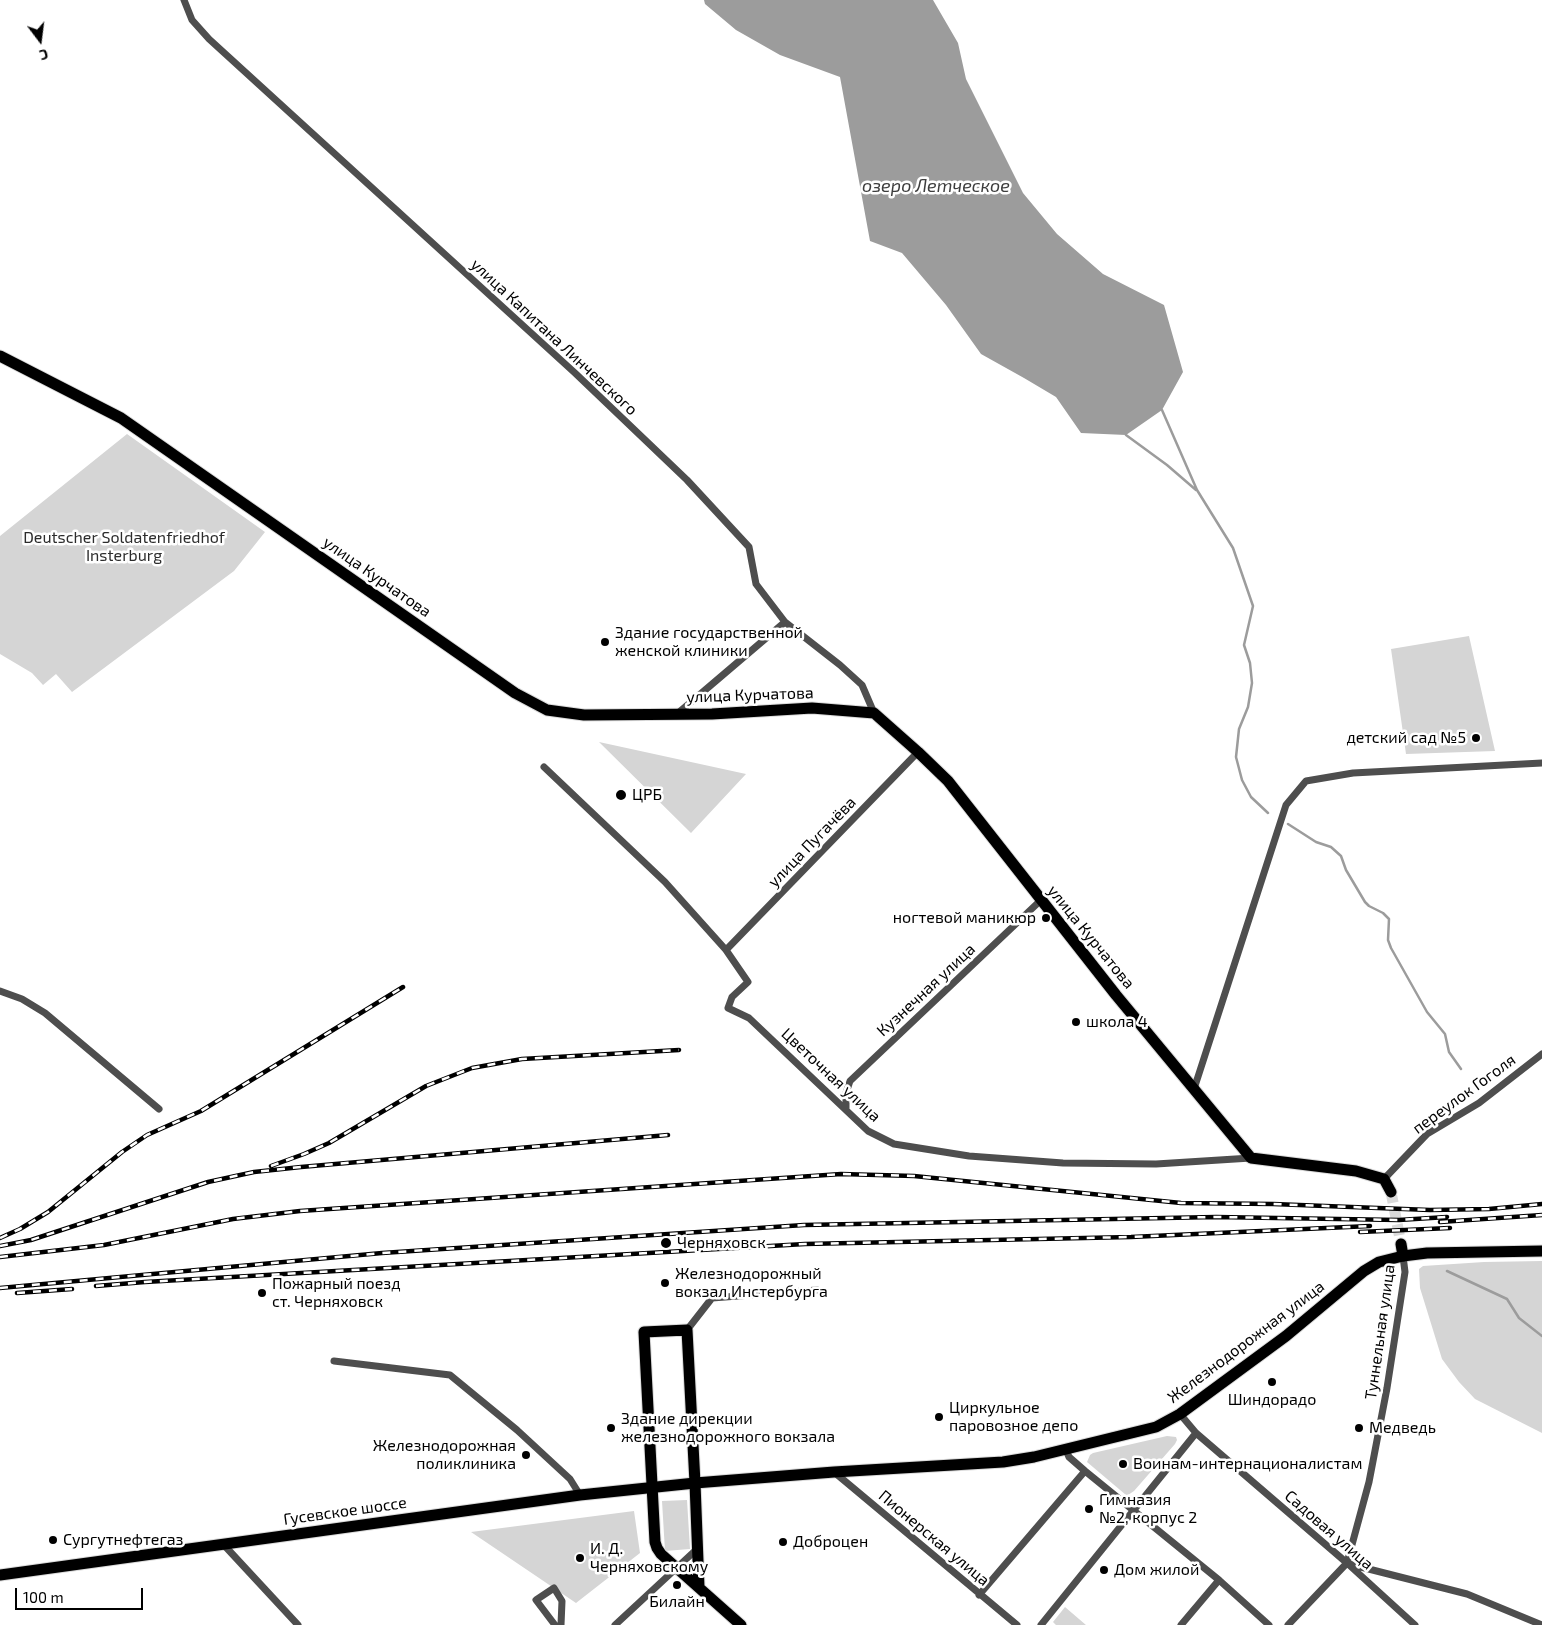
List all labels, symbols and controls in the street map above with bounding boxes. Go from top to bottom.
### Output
north arrow [15,15,65,65]
text: С [38,46,50,64]
water label: озеро Летческое [862,175,1010,197]
street label: улица Капитана Линчевского [467,255,641,419]
park label: Deutscher Soldatenfriedhof Insterburg [23,528,225,566]
street label: улица Курчатова [319,533,435,621]
place label: Здание государственной женской клиники [615,623,803,661]
marker: Здание государственной женской клиники [599,636,611,648]
street label: улица Курчатова [686,683,814,707]
place label: детский сад №5 [1347,728,1466,748]
marker: детский сад №5 [1470,732,1482,744]
place label: ЦРБ [632,785,662,805]
marker: ЦРБ [614,788,628,802]
street label: улица Пугачёва [764,793,860,891]
street label: улица Курчатова [1043,881,1139,993]
place label: ногтевой маникюр [893,908,1036,928]
marker: ногтевой маникюр [1040,912,1052,924]
street label: Кузнечная улица [873,940,979,1040]
place label: школа 4 [1086,1012,1148,1032]
marker: школа 4 [1070,1016,1082,1028]
street label: Цветочная улица [777,1024,885,1126]
street label: переулок Гоголя [1409,1050,1519,1138]
place label: Черняховск [677,1233,766,1253]
marker: Черняховск [659,1236,673,1250]
street label: Туннельная улица [1361,1263,1399,1401]
place label: Железнодорожный вокзал Инстербурга [675,1264,828,1302]
place label: Пожарный поезд ст. Черняховск [272,1274,401,1312]
marker: Железнодорожный вокзал Инстербурга [659,1277,671,1289]
street label: Железнодорожная улица [1164,1277,1328,1407]
marker: Пожарный поезд ст. Черняховск [256,1287,268,1299]
marker: Шиндорадо [1266,1376,1278,1388]
place label: Шиндорадо [1228,1390,1316,1410]
place label: Циркульное паровозное депо [949,1398,1078,1436]
place label: Здание дирекции железнодорожного вокзала [621,1409,835,1447]
marker: Циркульное паровозное депо [933,1411,945,1423]
place label: Медведь [1369,1418,1436,1438]
marker: Здание дирекции железнодорожного вокзала [605,1422,617,1434]
marker: Медведь [1353,1422,1365,1434]
place label: Железнодорожная поликлиника [373,1436,516,1474]
marker: Железнодорожная поликлиника [520,1449,532,1461]
place label: Воинам-интернационалистам [1133,1454,1362,1474]
marker: Воинам-интернационалистам [1117,1458,1129,1470]
street label: Пионерская улица [875,1486,993,1590]
street label: Садовая улица [1281,1486,1377,1574]
place label: Гимназия №2, корпус 2 [1099,1490,1197,1528]
street label: Гусевское шоссе [282,1493,408,1529]
marker: Гимназия №2, корпус 2 [1083,1503,1095,1515]
place label: Сургутнефтегаз [63,1530,184,1550]
place label: Доброцен [793,1532,868,1552]
marker: Сургутнефтегаз [47,1534,59,1546]
marker: Доброцен [777,1536,789,1548]
place label: И. Д. Черняховскому [590,1539,708,1577]
marker: И. Д. Черняховскому [574,1552,586,1564]
place label: Дом жилой [1114,1560,1199,1580]
marker: Дом жилой [1098,1564,1110,1576]
scale bar [18,1578,145,1610]
marker: Билайн [671,1579,683,1591]
text: 100 m [23,1588,64,1606]
place label: Билайн [649,1592,705,1612]

